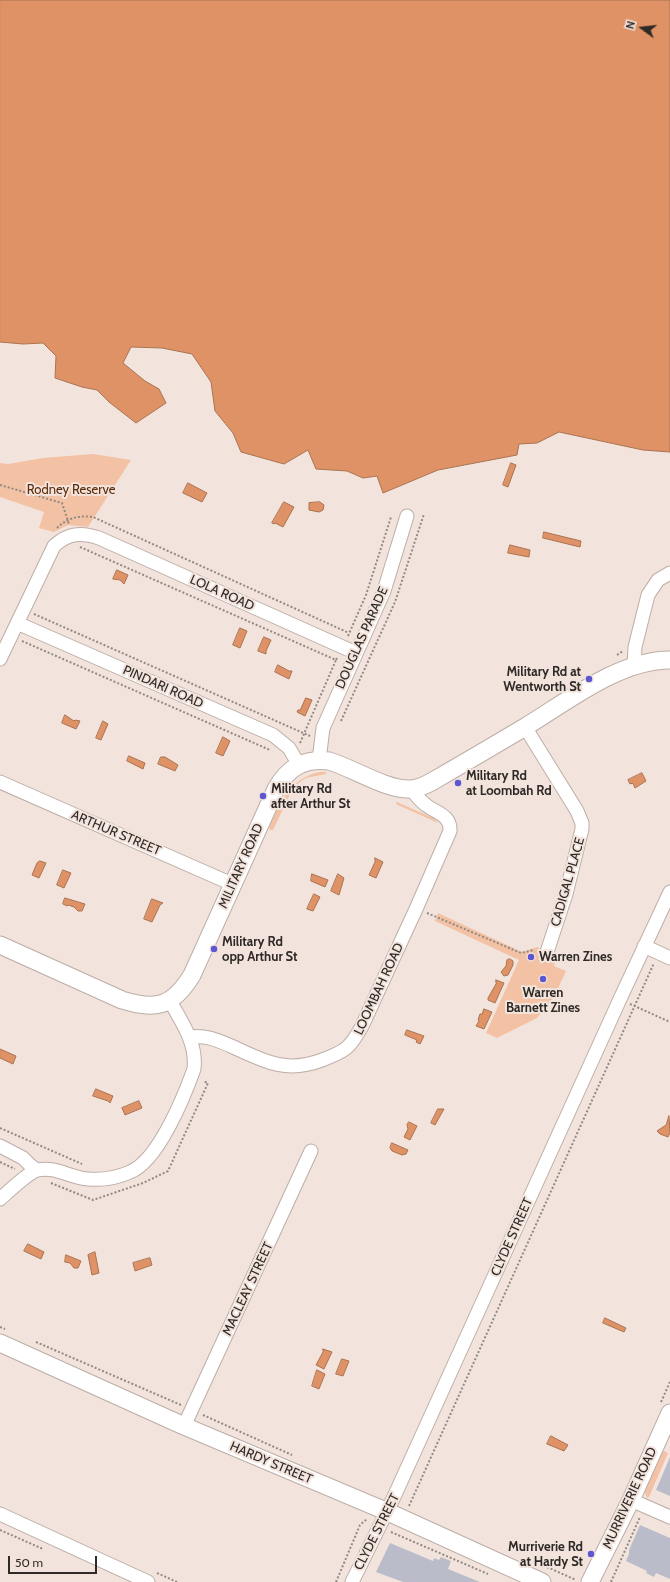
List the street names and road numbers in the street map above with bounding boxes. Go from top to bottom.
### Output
street label: LOLA ROAD [187,572,257,614]
street label: DOUGLAS PARADE [332,585,392,691]
street label: PINDARI ROAD [120,662,206,712]
street label: ARTHUR STREET [69,807,163,859]
street label: MILITARY ROAD [215,821,267,911]
street label: CADIGAL PLACE [548,836,588,928]
street label: LOOMBAH ROAD [351,941,407,1037]
street label: CLYDE STREET [488,1196,536,1278]
street label: MACLEAY STREET [220,1240,276,1338]
street label: HARDY STREET [227,1439,315,1487]
street label: MURRIVERIE ROAD [600,1445,660,1551]
street label: CLYDE STREET [351,1491,403,1573]

